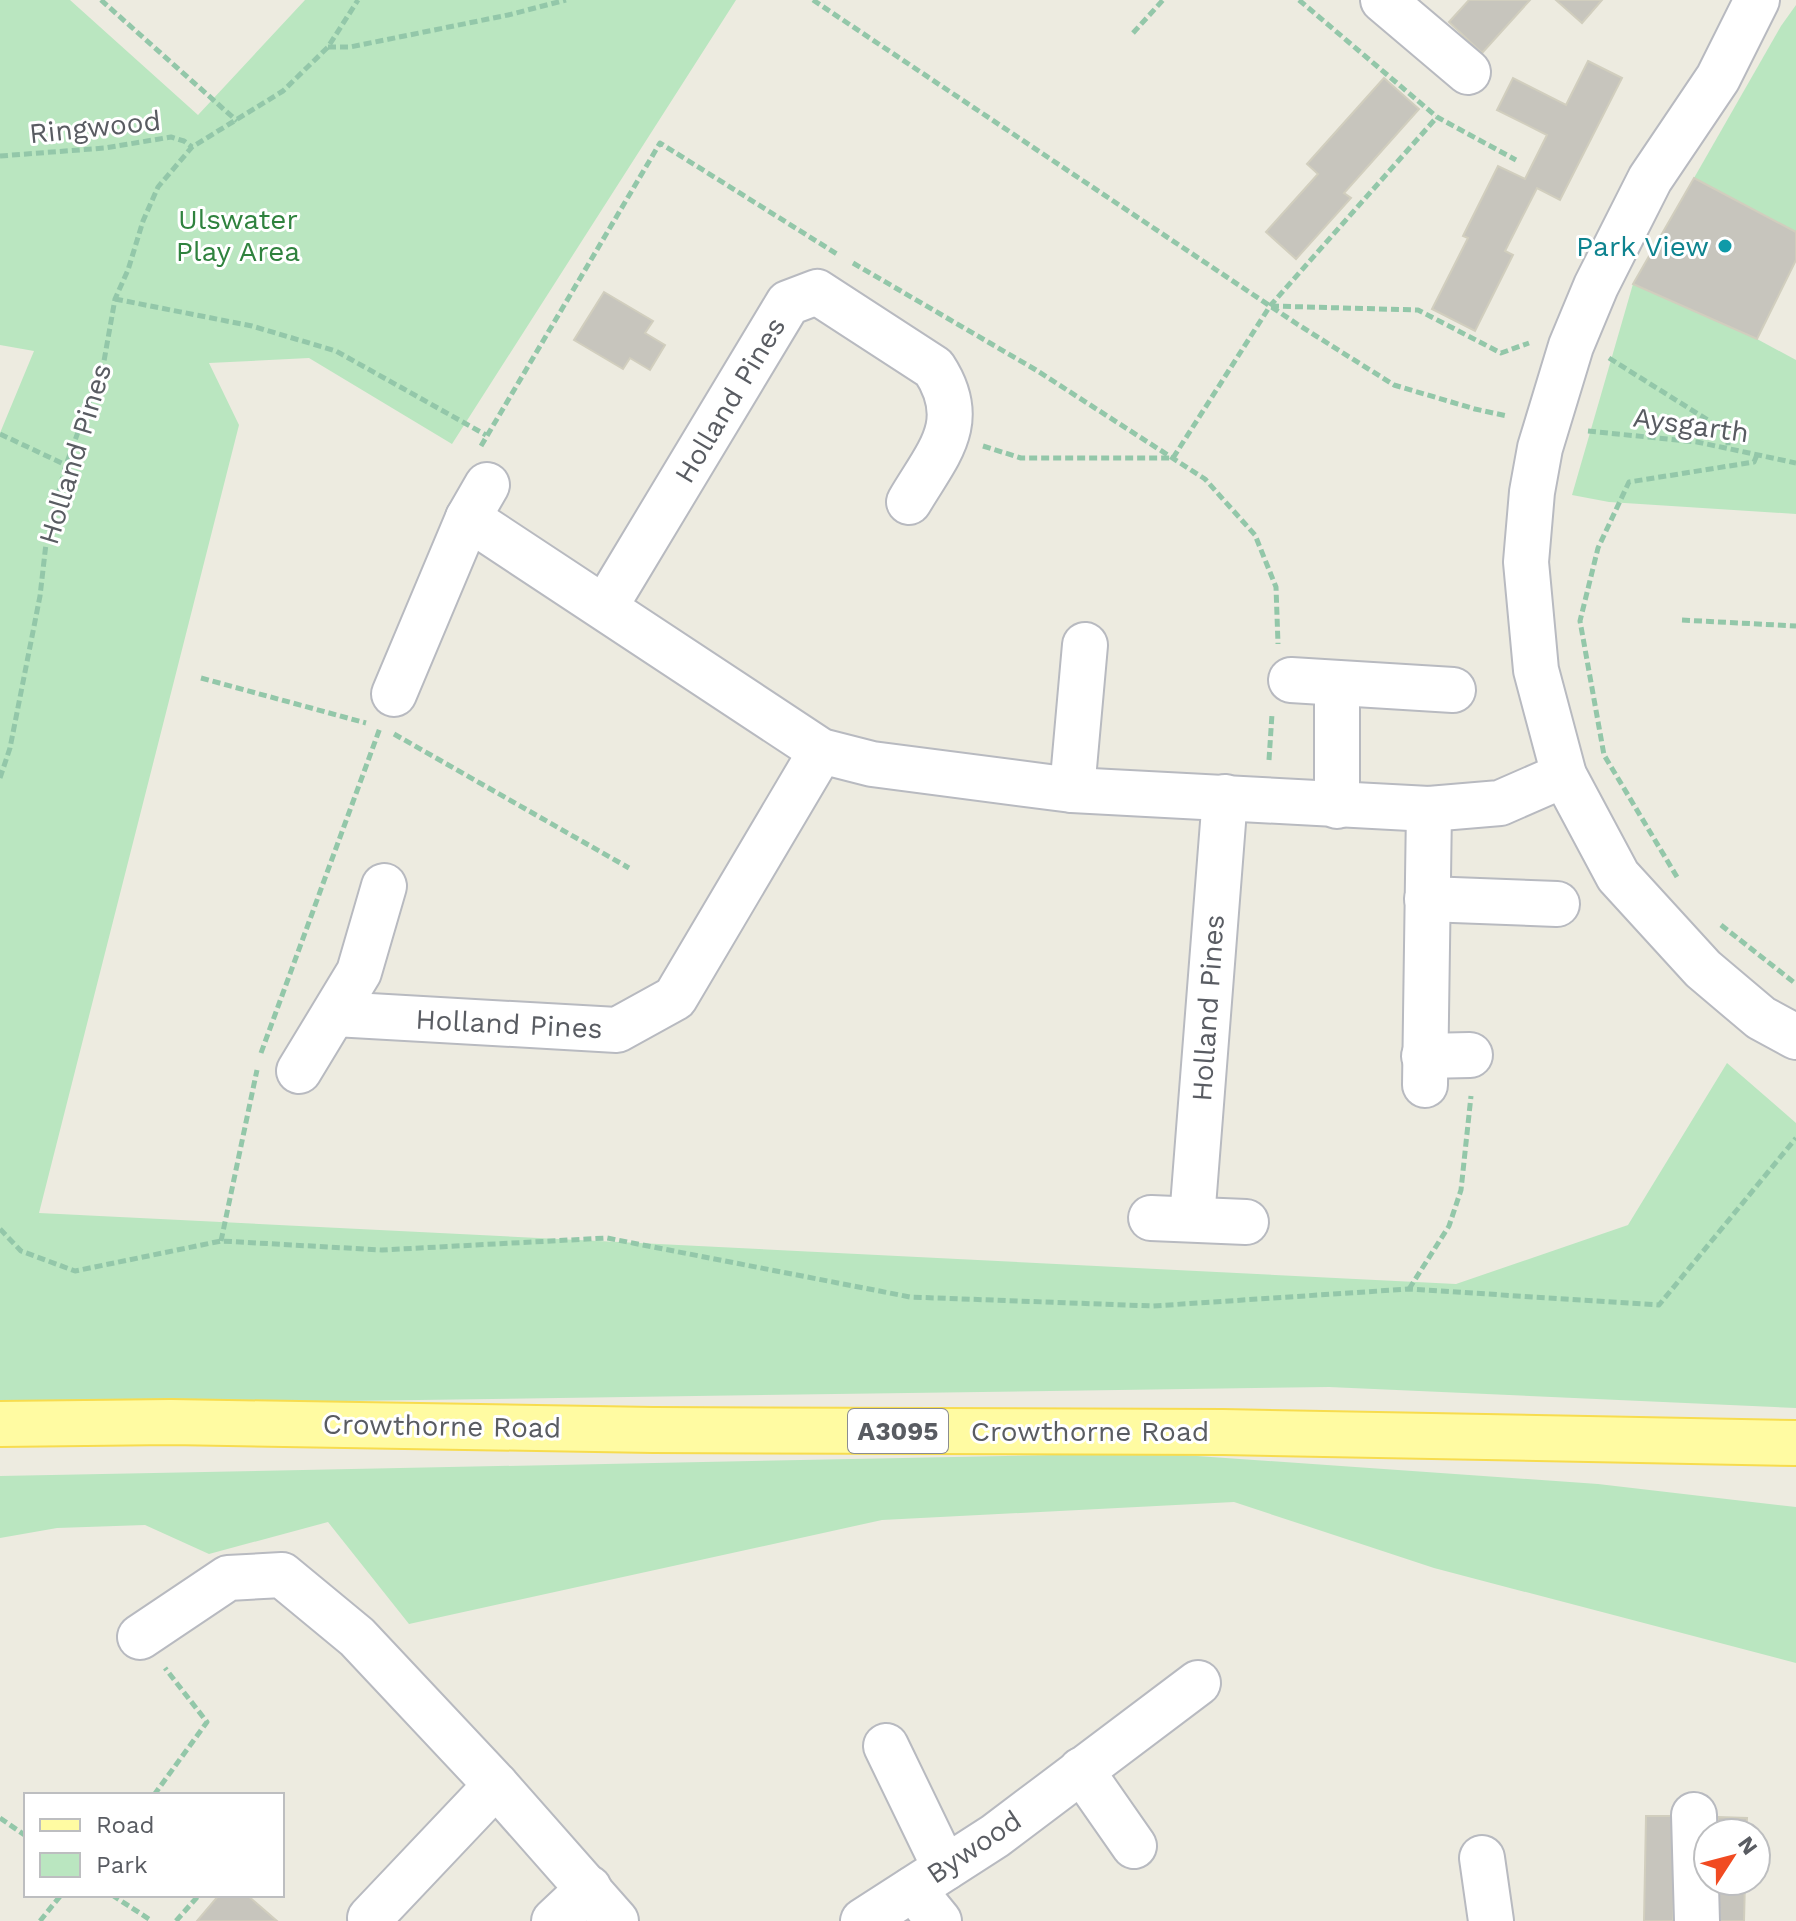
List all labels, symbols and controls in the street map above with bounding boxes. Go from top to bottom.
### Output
street label: Ringwood [28,104,162,150]
park label: Ulswater Play Area [176,203,300,268]
place label: Park View [1576,230,1709,263]
marker: Park View [1716,237,1734,255]
street label: Holland Pines [668,311,792,489]
street label: Holland Pines [32,360,118,548]
street label: Aysgarth [1631,401,1751,449]
street label: Holland Pines [1185,913,1231,1103]
street label: Holland Pines [415,1003,603,1045]
street label: Crowthorne Road [322,1407,562,1445]
road number: A3095 [848,1409,948,1453]
street label: Crowthorne Road [971,1415,1209,1448]
legend [24,1793,284,1897]
street label: Bywood [920,1803,1028,1891]
text: Road [96,1811,155,1839]
north arrow [1692,1817,1772,1897]
text: N [1733,1832,1763,1859]
text: Park [96,1851,148,1879]

